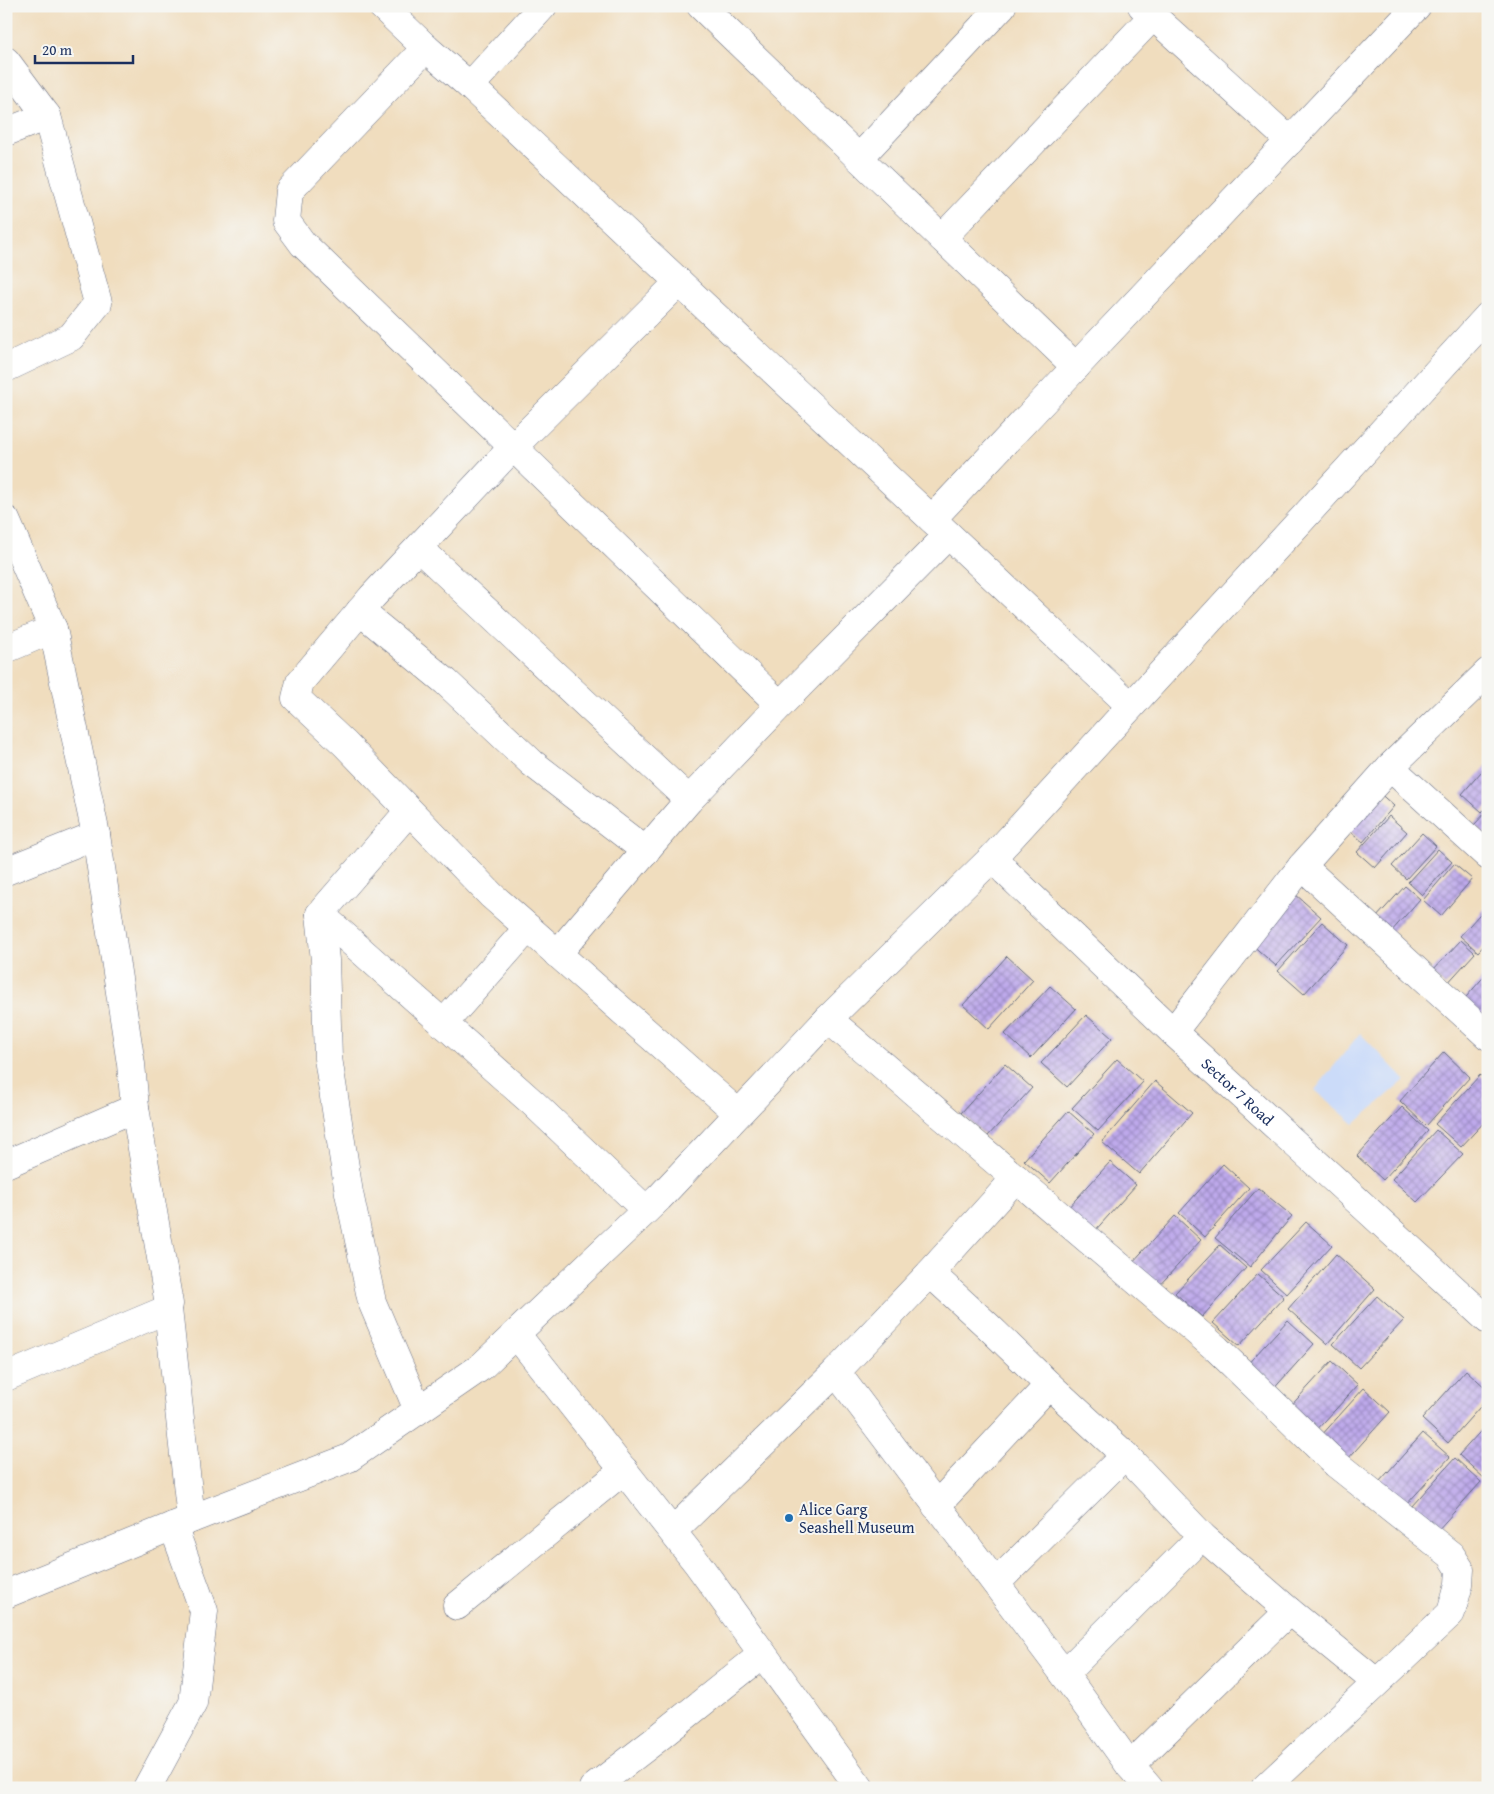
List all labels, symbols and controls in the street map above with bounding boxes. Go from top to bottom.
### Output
scale bar [35,32,132,64]
text: 20 m [42,39,73,60]
street label: Sector 7 Road [1196,1052,1280,1131]
place label: Alice Garg Seashell Museum [799,1497,915,1539]
marker: Alice Garg Seashell Museum [783,1512,795,1524]

